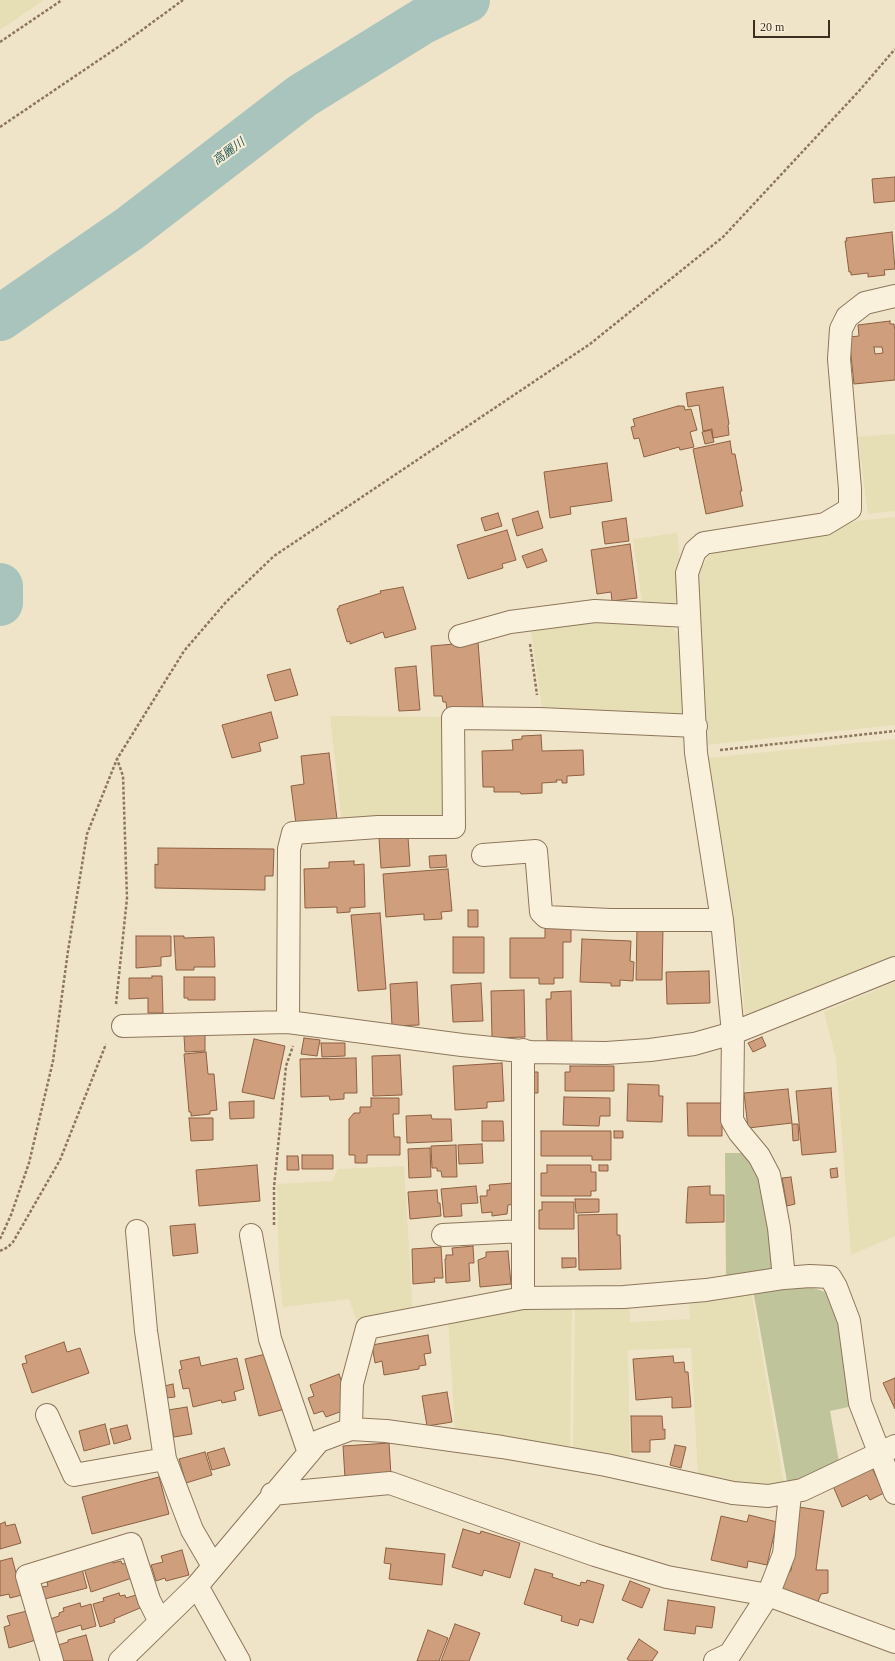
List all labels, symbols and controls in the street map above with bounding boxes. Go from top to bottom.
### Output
scale bar [755,12,832,38]
text: 20 m [760,20,784,34]
water label: 高麗川 [210,135,248,169]

